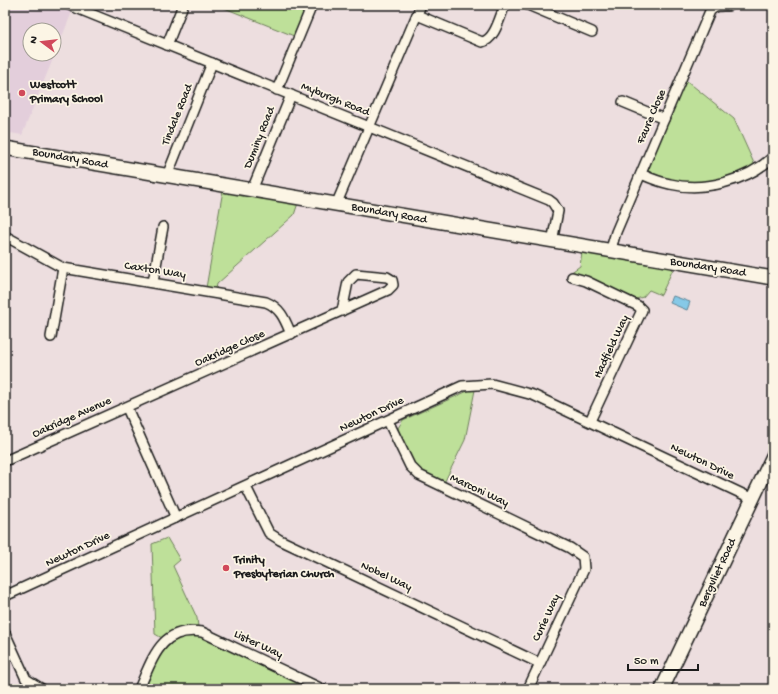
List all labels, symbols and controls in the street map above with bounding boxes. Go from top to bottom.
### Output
north arrow [22,22,62,62]
text: N [28,35,41,45]
place label: Westcott Primary School [29,79,103,107]
street label: Myburgh Road [299,80,372,120]
street label: Tindale Road [159,82,197,148]
street label: Faure Close [634,87,670,147]
marker: Westcott Primary School [17,88,27,98]
street label: Duminy Road [241,104,279,172]
street label: Boundary Road [30,145,110,173]
street label: Boundary Road [349,200,429,228]
street label: Boundary Road [668,255,748,281]
street label: Caxton Way [123,259,187,283]
street label: Hadfield Way [591,313,633,381]
street label: Oakridge Close [193,327,268,371]
street label: Oakridge Avenue [30,394,114,442]
street label: Newton Drive [338,394,407,436]
street label: Newton Drive [668,441,737,484]
street label: Marconi Way [447,471,511,511]
street label: Newton Drive [44,529,113,571]
street label: Bergvliet Road [696,536,740,610]
place label: Trinity Presbyterian Church [233,554,335,582]
street label: Nobel Way [358,559,414,595]
marker: Trinity Presbyterian Church [221,563,231,573]
street label: Curie Way [530,592,564,644]
street label: Lister Way [231,628,285,662]
scale bar [628,646,698,672]
text: 50 m [634,655,659,669]

